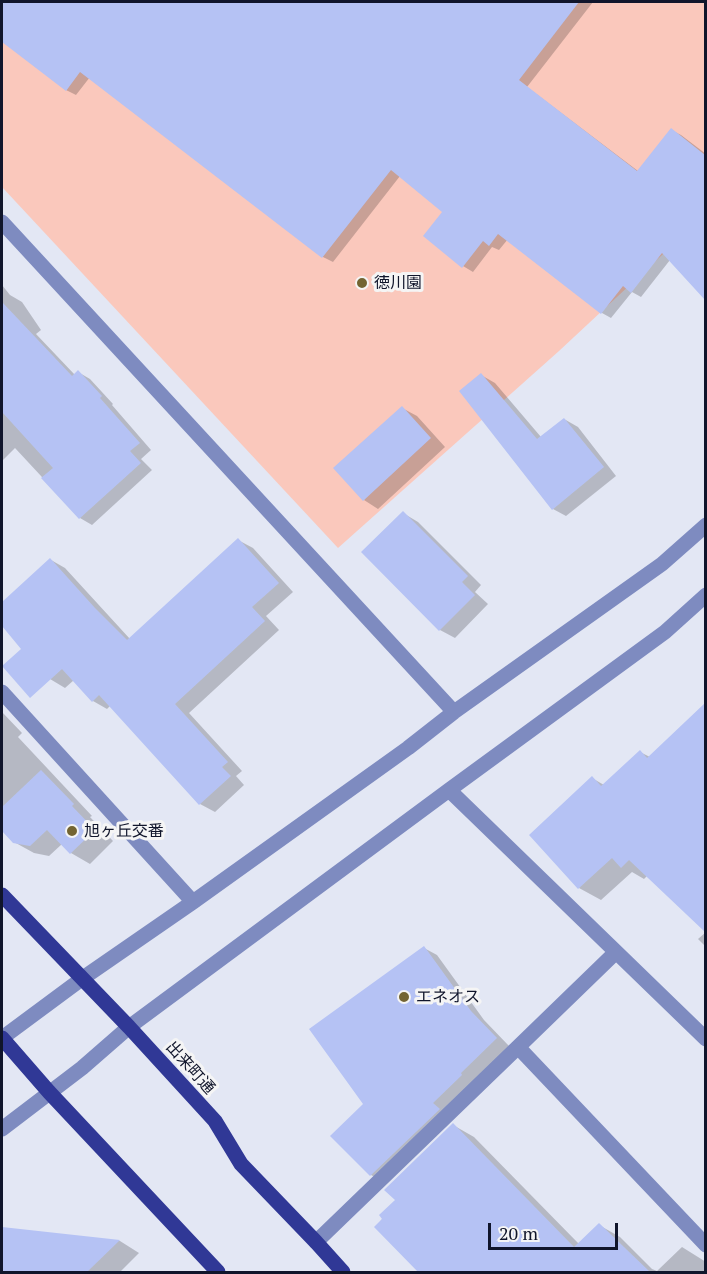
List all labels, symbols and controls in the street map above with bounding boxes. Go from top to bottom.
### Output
place label: 徳川園 [374,273,422,293]
marker: 徳川園 [355,276,369,290]
place label: 旭ヶ丘交番 [84,821,164,841]
marker: 旭ヶ丘交番 [65,824,79,838]
place label: エネオス [416,987,480,1007]
marker: エネオス [397,990,411,1004]
street label: 出来町通 [161,1038,219,1098]
scale bar [491,1211,622,1249]
text: 20 m [499,1221,538,1245]

